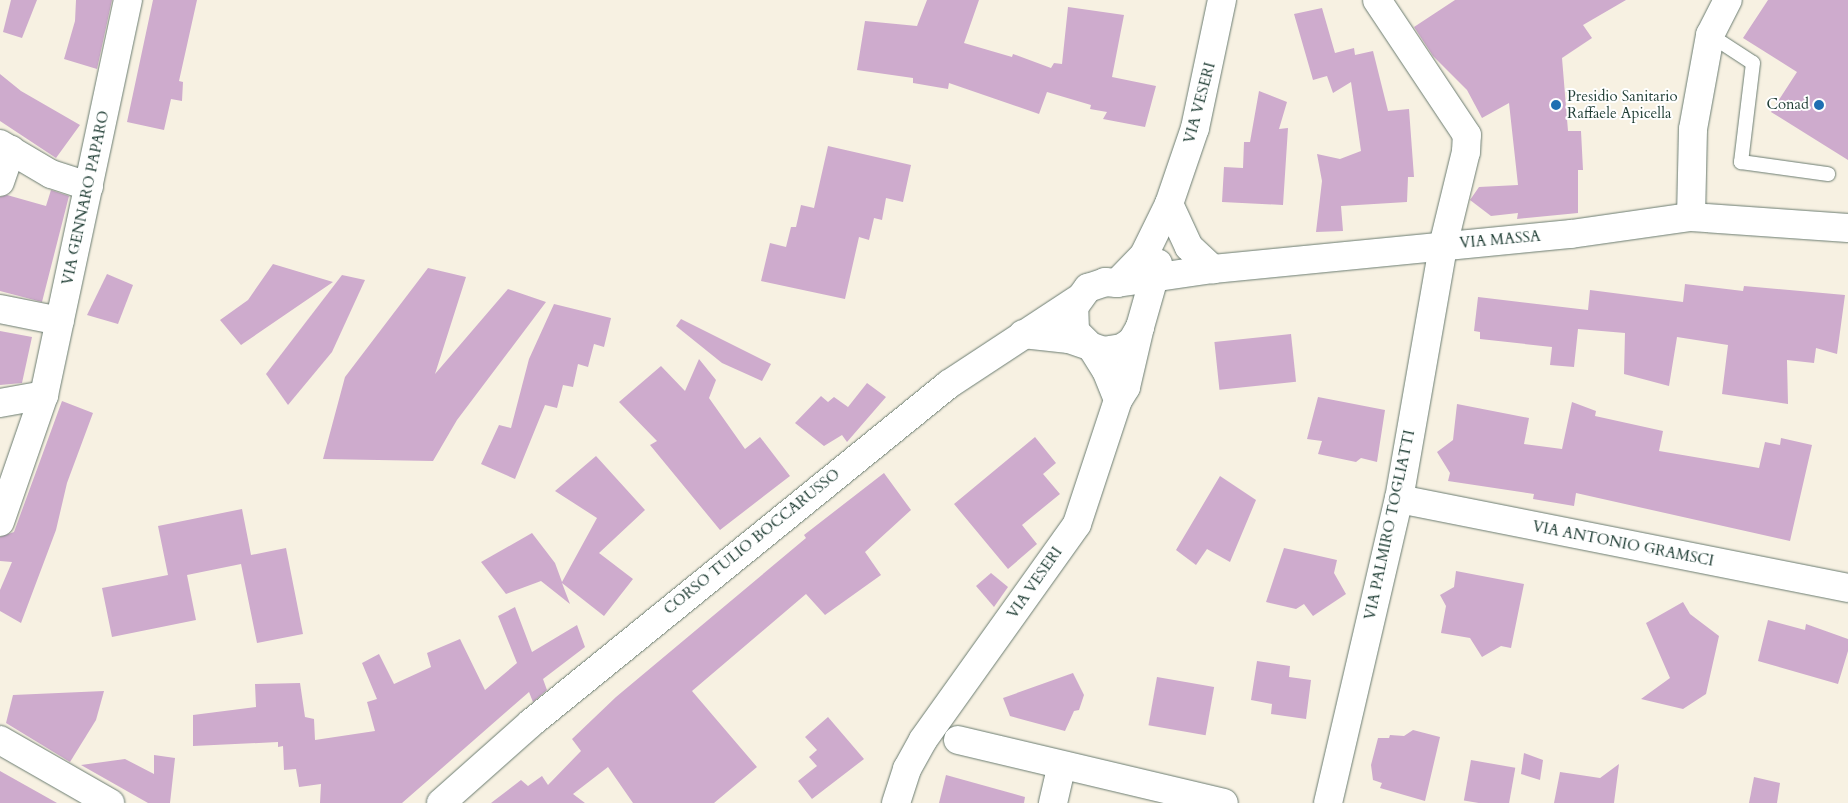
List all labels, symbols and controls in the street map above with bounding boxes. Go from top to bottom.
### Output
street label: VIA VESERI [1181,60,1219,146]
place label: Presidio Sanitario Raffaele Apicella [1567,87,1677,122]
place label: Conad [1766,96,1809,114]
marker: Presidio Sanitario Raffaele Apicella [1549,98,1563,112]
marker: Conad [1813,99,1825,111]
street label: VIA GENNARO PAPARO [59,109,113,287]
street label: VIA MASSA [1459,227,1541,253]
street label: VIA PALMIRO TOGLIATTI [1361,428,1419,622]
street label: CORSO TULIO BOCCARUSSO [660,465,844,619]
street label: VIA ANTONIO GRAMSCI [1531,518,1715,570]
street label: VIA VESERI [1004,544,1066,622]

